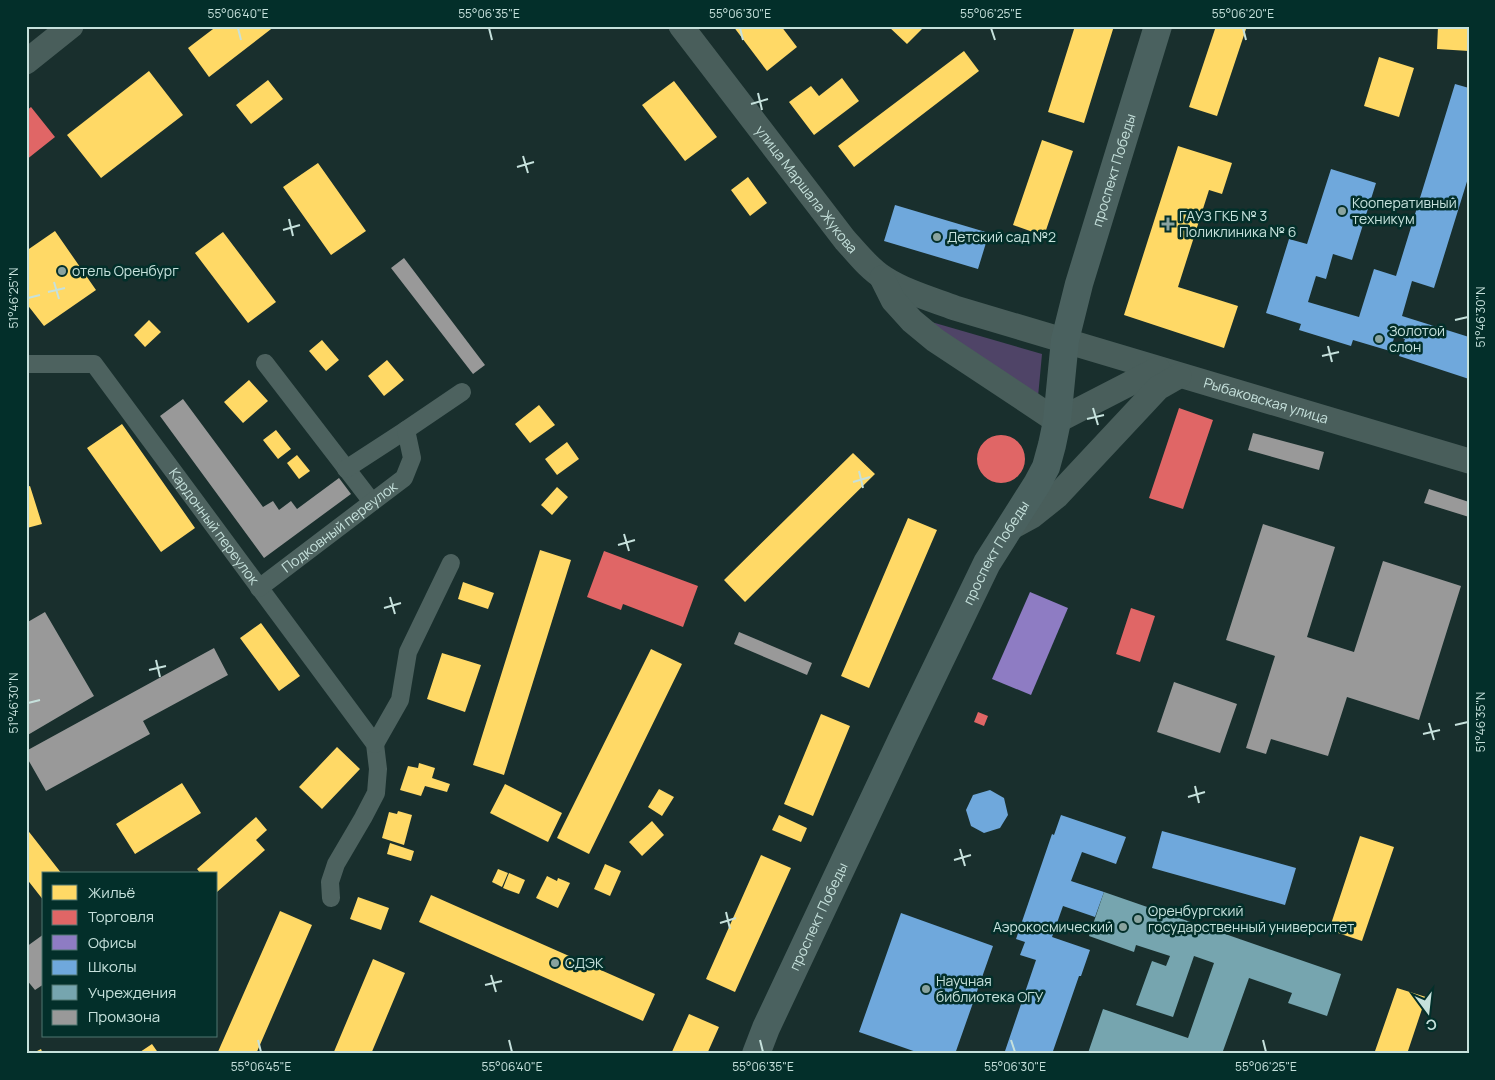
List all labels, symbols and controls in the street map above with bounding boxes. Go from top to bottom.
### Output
text: 55°06'40"E [207,5,269,22]
text: 55°06'35"E [458,5,520,22]
text: 55°06'30"E [709,5,771,22]
text: 55°06'25"E [960,5,1022,22]
text: 55°06'20"E [1212,5,1274,22]
street label: проспект Победы [1087,111,1140,229]
street label: улица Маршала Жукова [751,121,862,257]
place label: Кооперативный техникум [1352,193,1457,228]
marker: Кооперативный техникум [1336,205,1348,217]
place label: ГАУЗ ГКБ № 3 Поликлиника № 6 [1179,206,1297,241]
marker: ГАУЗ ГКБ № 3 Поликлиника № 6 [1161,217,1175,231]
place label: Детский сад №2 [947,227,1056,246]
marker: Детский сад №2 [931,231,943,243]
place label: отель Оренбург [72,261,179,280]
marker: отель Оренбург [56,265,68,277]
text: 51°46'25"N [5,268,22,328]
text: 51°46'30"N [1472,287,1489,347]
place label: Золотой слон [1389,321,1445,356]
marker: Золотой слон [1373,333,1385,345]
street label: Рыбаковская улица [1202,373,1331,428]
street label: Кардонный переулок [165,464,265,589]
street label: Подковный переулок [278,476,402,577]
street label: проспект Победы [958,497,1033,608]
text: 51°46'30"N [5,673,22,733]
text: 51°46'35"N [1472,692,1489,752]
street label: проспект Победы [784,859,852,974]
legend [42,872,218,1038]
text: Жильё [88,882,136,903]
place label: Оренбургский государственный университет [1148,901,1354,936]
text: Торговля [88,906,154,927]
marker: Оренбургский государственный университет [1132,913,1144,925]
place label: Аэрокосмический [993,917,1113,936]
marker: Аэрокосмический [1117,921,1129,933]
text: Офисы [88,932,137,953]
place label: СДЭК [565,953,604,972]
text: Школы [88,956,136,977]
marker: СДЭК [549,957,561,969]
place label: Научная библиотека ОГУ [936,971,1044,1006]
text: Учреждения [88,982,176,1003]
marker: Научная библиотека ОГУ [920,983,932,995]
north arrow [1402,988,1452,1038]
text: Промзона [88,1006,160,1027]
text: С [1424,1015,1439,1036]
text: 55°06'45"E [231,1058,292,1075]
text: 55°06'40"E [481,1058,543,1075]
text: 55°06'35"E [732,1058,794,1075]
text: 55°06'30"E [984,1058,1046,1075]
text: 55°06'25"E [1235,1058,1297,1075]

